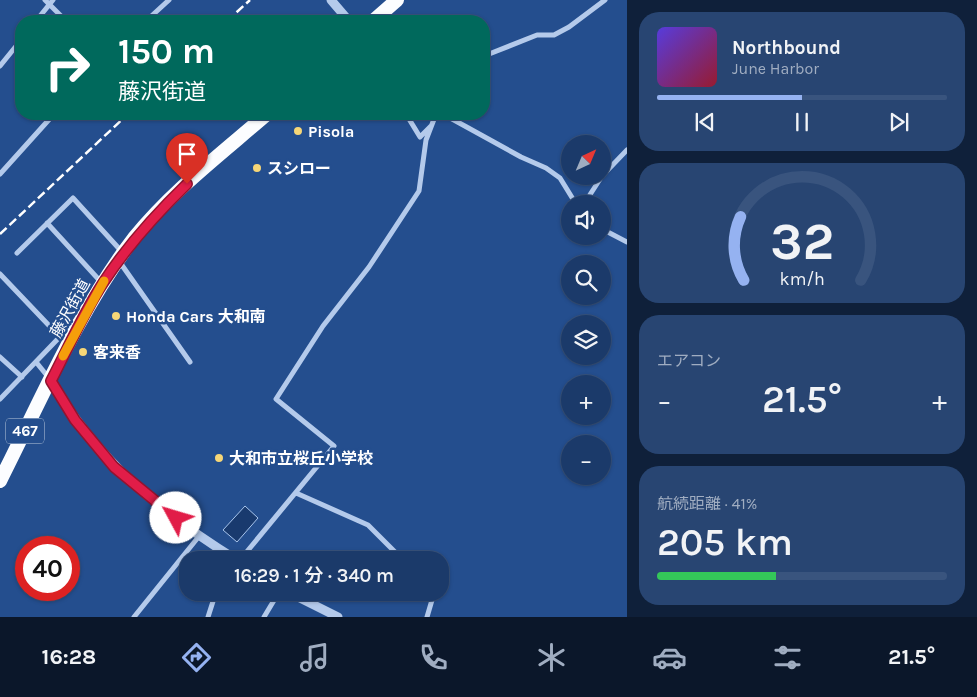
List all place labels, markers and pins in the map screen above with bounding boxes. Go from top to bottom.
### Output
place label: Pisola [308,122,354,141]
marker: Pisola [292,125,304,137]
pin [166,133,208,184]
place label: スシロー [267,159,331,178]
marker: スシロー [251,162,263,174]
place label: Honda Cars 大和南 [126,307,266,326]
marker: Honda Cars 大和南 [110,310,122,322]
place label: 客来香 [93,343,141,362]
marker: 客来香 [77,346,89,358]
place label: 大和市立桜丘小学校 [229,449,373,468]
marker: 大和市立桜丘小学校 [213,452,225,464]

